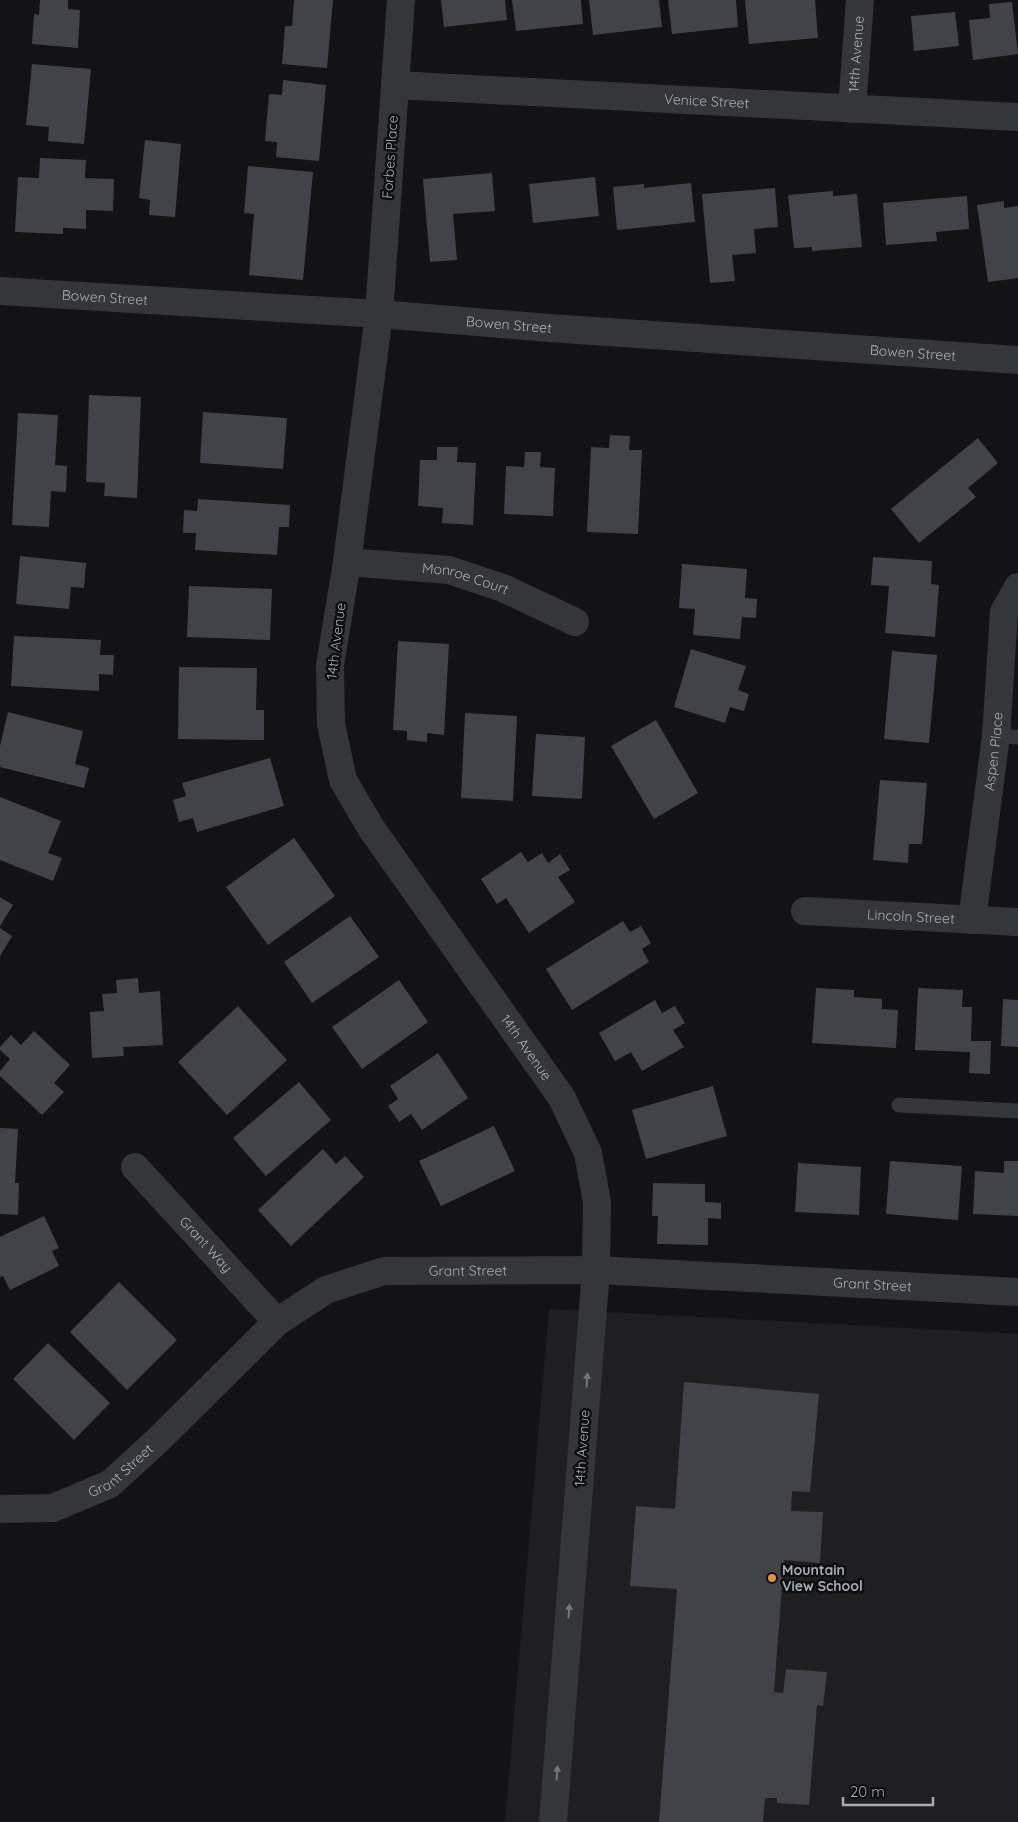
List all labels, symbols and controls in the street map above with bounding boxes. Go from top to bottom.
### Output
street label: 14th Avenue [844,15,868,93]
street label: Venice Street [664,90,750,112]
street label: Forbes Place [378,115,402,199]
street label: Bowen Street [61,286,149,309]
street label: Bowen Street [465,312,553,337]
street label: Bowen Street [869,341,957,365]
street label: Monroe Court [421,559,512,599]
street label: 14th Avenue [322,602,350,680]
street label: Aspen Place [980,711,1007,792]
street label: Lincoln Street [867,905,955,928]
street label: 14th Avenue [497,1011,556,1084]
street label: Grant Way [176,1213,236,1276]
street label: Grant Street [429,1261,507,1280]
street label: Grant Street [833,1273,912,1295]
one-way arrow [584,1371,592,1387]
street label: 14th Avenue [570,1409,594,1487]
street label: Grant Street [85,1440,157,1501]
place label: Mountain View School [782,1561,863,1595]
marker: Mountain View School [766,1572,778,1584]
one-way arrow [566,1603,574,1619]
one-way arrow [553,1765,561,1781]
scale bar [843,1774,933,1806]
text: 20 m [850,1782,885,1801]

